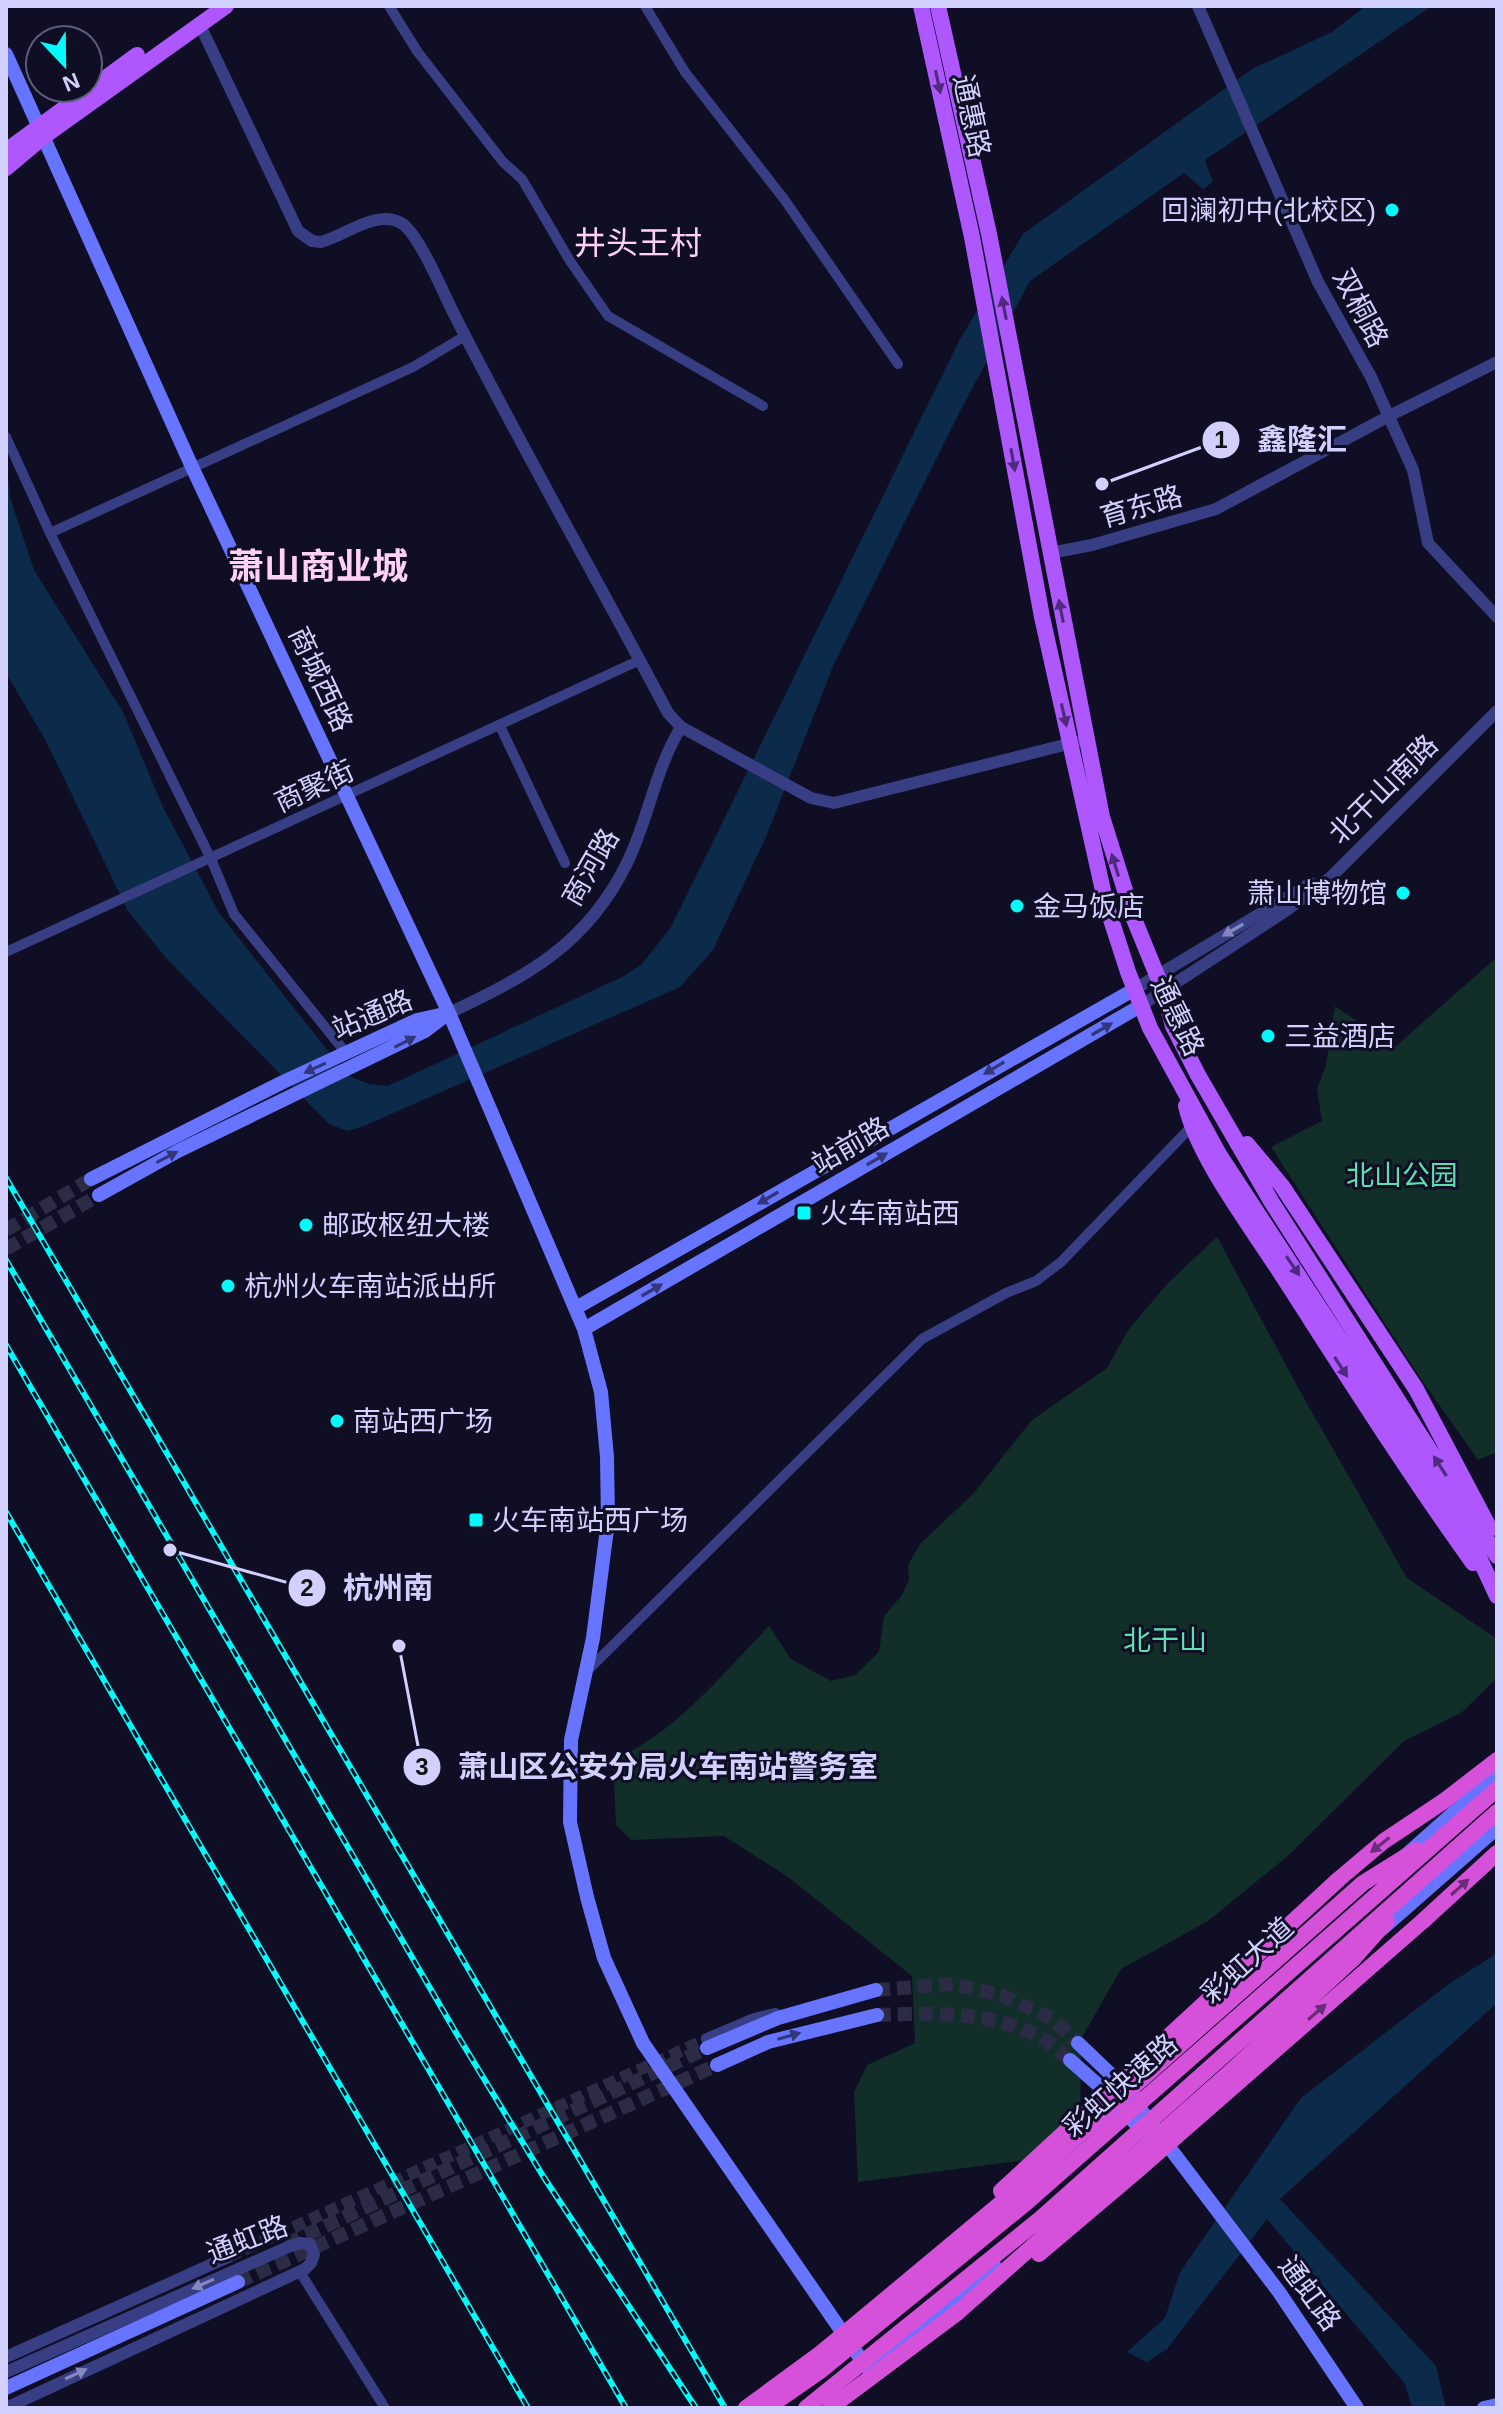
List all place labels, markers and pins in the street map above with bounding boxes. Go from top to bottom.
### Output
place label: 回澜初中(北校区) [1161,195,1376,226]
marker: 回澜初中(北校区) [1383,201,1401,219]
callout: 鑫隆汇 [1201,413,1363,467]
place label: 萧山博物馆 [1247,878,1387,909]
marker: 萧山博物馆 [1394,884,1412,902]
place label: 金马饭店 [1033,891,1145,922]
marker: 金马饭店 [1008,897,1026,915]
place label: 三益酒店 [1284,1021,1396,1052]
marker: 三益酒店 [1259,1027,1277,1045]
place label: 火车南站西 [820,1198,960,1229]
marker: 火车南站西 [795,1204,813,1222]
place label: 邮政枢纽大楼 [322,1210,490,1241]
marker: 邮政枢纽大楼 [297,1216,315,1234]
place label: 杭州火车南站派出所 [244,1271,496,1302]
marker: 杭州火车南站派出所 [219,1277,237,1295]
place label: 南站西广场 [353,1406,493,1437]
marker: 南站西广场 [328,1412,346,1430]
place label: 火车南站西广场 [492,1505,688,1536]
marker: 火车南站西广场 [467,1511,485,1529]
callout: 杭州南 [287,1561,449,1615]
callout: 萧山区公安分局火车南站警务室 [402,1740,894,1794]

